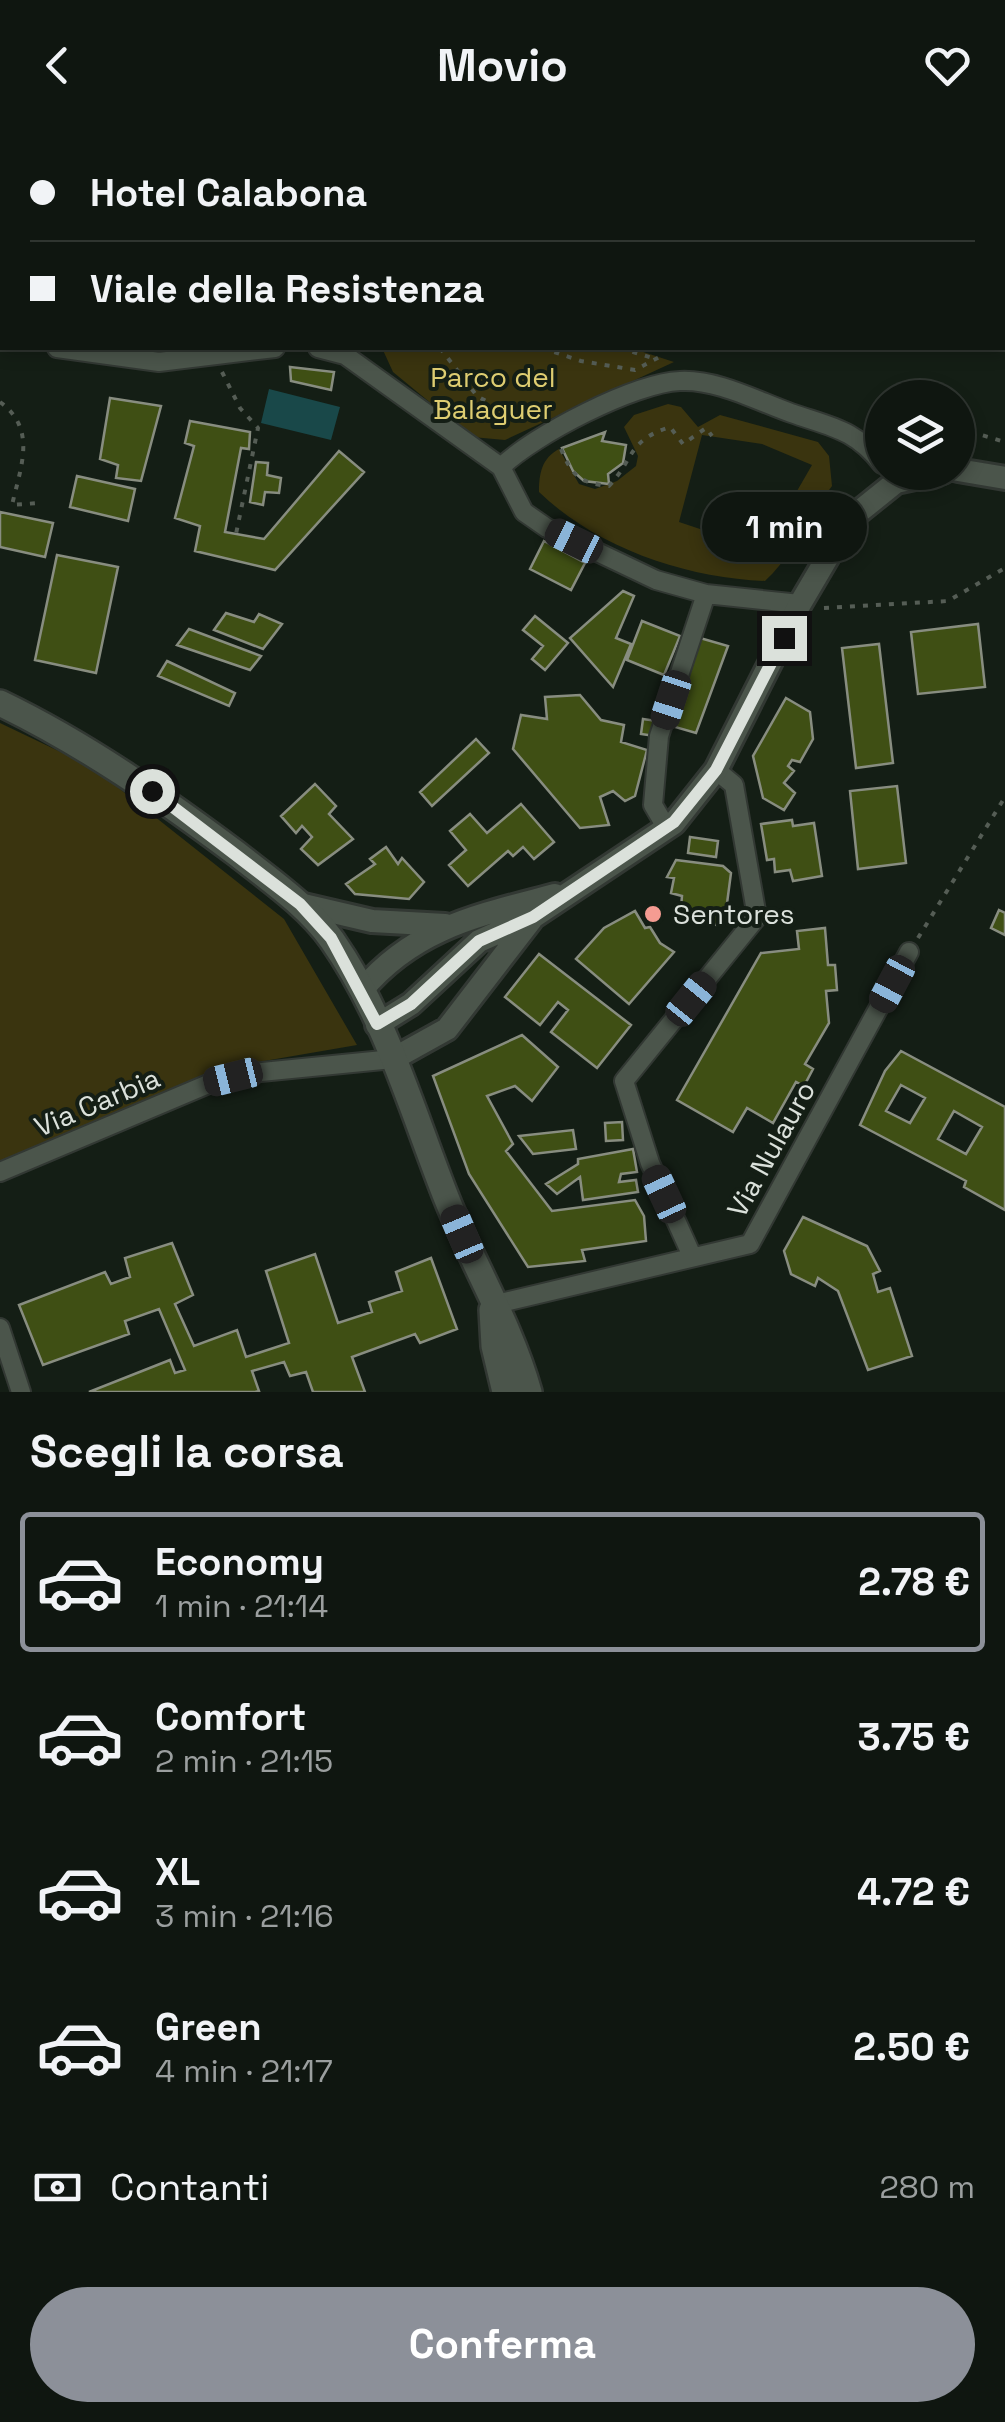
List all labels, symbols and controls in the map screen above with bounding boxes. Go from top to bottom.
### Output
text: Movio [437,37,568,94]
icon: back [30,38,85,93]
icon: heart [920,38,975,93]
text: Hotel Calabona [90,169,367,217]
text: Viale della Resistenza [90,265,484,313]
park label: Parco del Balaguer [430,359,556,427]
map controls [865,380,975,490]
button: layers [865,380,975,490]
callout: 1 min [702,493,866,563]
text: 1 min [745,507,824,547]
car [540,514,608,568]
route end [762,616,807,661]
car [647,667,695,733]
route start [130,769,175,814]
place label: Sentores [673,896,795,932]
marker: Sentores [642,903,664,925]
car [865,950,919,1018]
car [660,966,722,1032]
car [200,1055,266,1099]
street label: Via Carbia [29,1059,165,1145]
street label: Via Nulauro [719,1075,823,1223]
car [638,1160,690,1228]
car [436,1201,488,1267]
text: Scegli la corsa [30,1423,344,1480]
icon: car [35,1537,125,1627]
text: Economy [155,1538,324,1586]
text: 2.78 € [858,1558,970,1606]
text: 1 min · 21:14 [155,1586,328,1626]
icon: car [35,1692,125,1782]
text: Comfort [155,1693,306,1741]
text: 3.75 € [858,1713,970,1761]
text: 2 min · 21:15 [155,1741,333,1781]
icon: car [35,1847,125,1937]
text: XL [155,1848,200,1896]
text: 4.72 € [857,1868,970,1916]
text: 3 min · 21:16 [155,1896,334,1936]
icon: car [35,2002,125,2092]
text: Green [155,2003,262,2051]
text: 2.50 € [853,2023,970,2071]
text: 4 min · 21:17 [155,2051,333,2091]
icon: cash [30,2160,85,2215]
text: Contanti [110,2163,269,2211]
text: 280 m [880,2167,975,2207]
button: Conferma [30,2287,975,2402]

